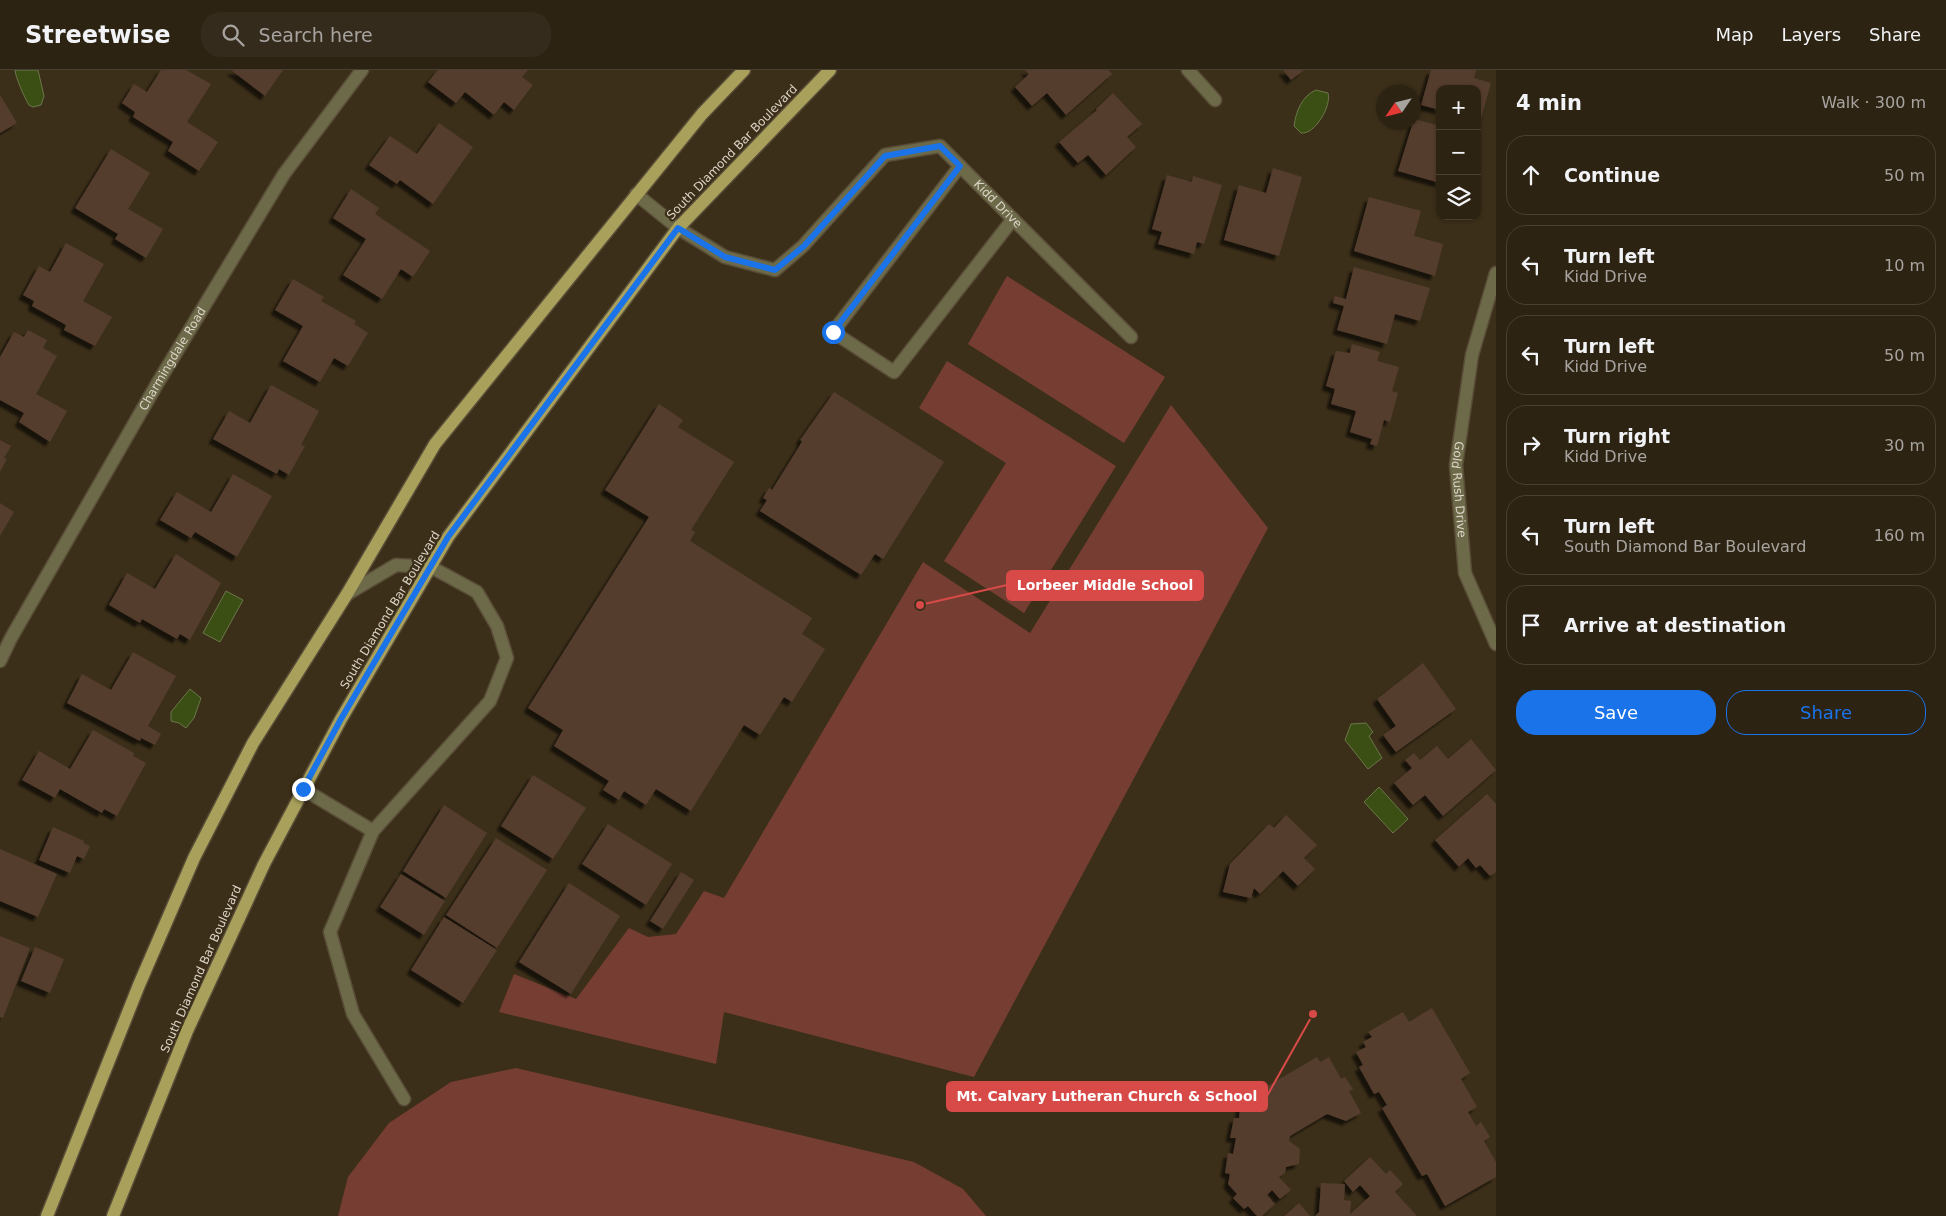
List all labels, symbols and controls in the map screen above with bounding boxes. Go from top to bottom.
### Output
search box [201,12,551,57]
text: Streetwise [25,21,171,49]
icon: search [219,21,247,49]
text: Search here [259,24,373,46]
text: Map [1715,24,1753,45]
text: Layers [1781,24,1841,45]
text: Share [1869,24,1921,45]
street label: South Diamond Bar Boulevard [664,82,800,222]
north arrow [1376,85,1421,130]
map controls [1436,85,1481,220]
button: + [1436,85,1481,130]
text: 4 min [1516,91,1582,115]
text: Walk · 300 m [1821,93,1926,112]
button: − [1436,130,1481,175]
icon: ahead [1517,161,1545,189]
text: Continue [1564,164,1660,186]
text: 50 m [1884,166,1925,185]
button: layers [1436,175,1481,220]
street label: Kidd Drive [971,177,1025,231]
text: Turn left [1564,245,1655,267]
icon: left [1517,251,1545,279]
text: 10 m [1884,256,1925,275]
text: Kidd Drive [1564,267,1647,286]
street label: Charmingdale Road [136,305,209,413]
route start [822,321,845,344]
text: Turn left [1564,335,1655,357]
icon: left [1517,341,1545,369]
text: 50 m [1884,346,1925,365]
text: Kidd Drive [1564,357,1647,376]
text: Turn right [1564,425,1670,447]
icon: right [1517,431,1545,459]
text: 30 m [1884,436,1925,455]
street label: Gold Rush Drive [1449,440,1469,538]
text: Kidd Drive [1564,447,1647,466]
text: Turn left [1564,515,1655,537]
icon: left [1517,521,1545,549]
text: 160 m [1874,526,1925,545]
street label: South Diamond Bar Boulevard [337,529,443,691]
text: South Diamond Bar Boulevard [1564,537,1806,556]
callout: Lorbeer Middle School [1007,571,1203,600]
text: Lorbeer Middle School [1017,577,1193,593]
icon: arrive [1517,611,1545,639]
text: Arrive at destination [1564,614,1786,636]
button: Save [1516,690,1716,735]
button: Share [1726,690,1926,735]
route end [292,778,315,801]
street label: South Diamond Bar Boulevard [158,883,244,1055]
callout: Mt. Calvary Lutheran Church & School [947,1082,1267,1111]
text: Mt. Calvary Lutheran Church & School [957,1088,1257,1104]

